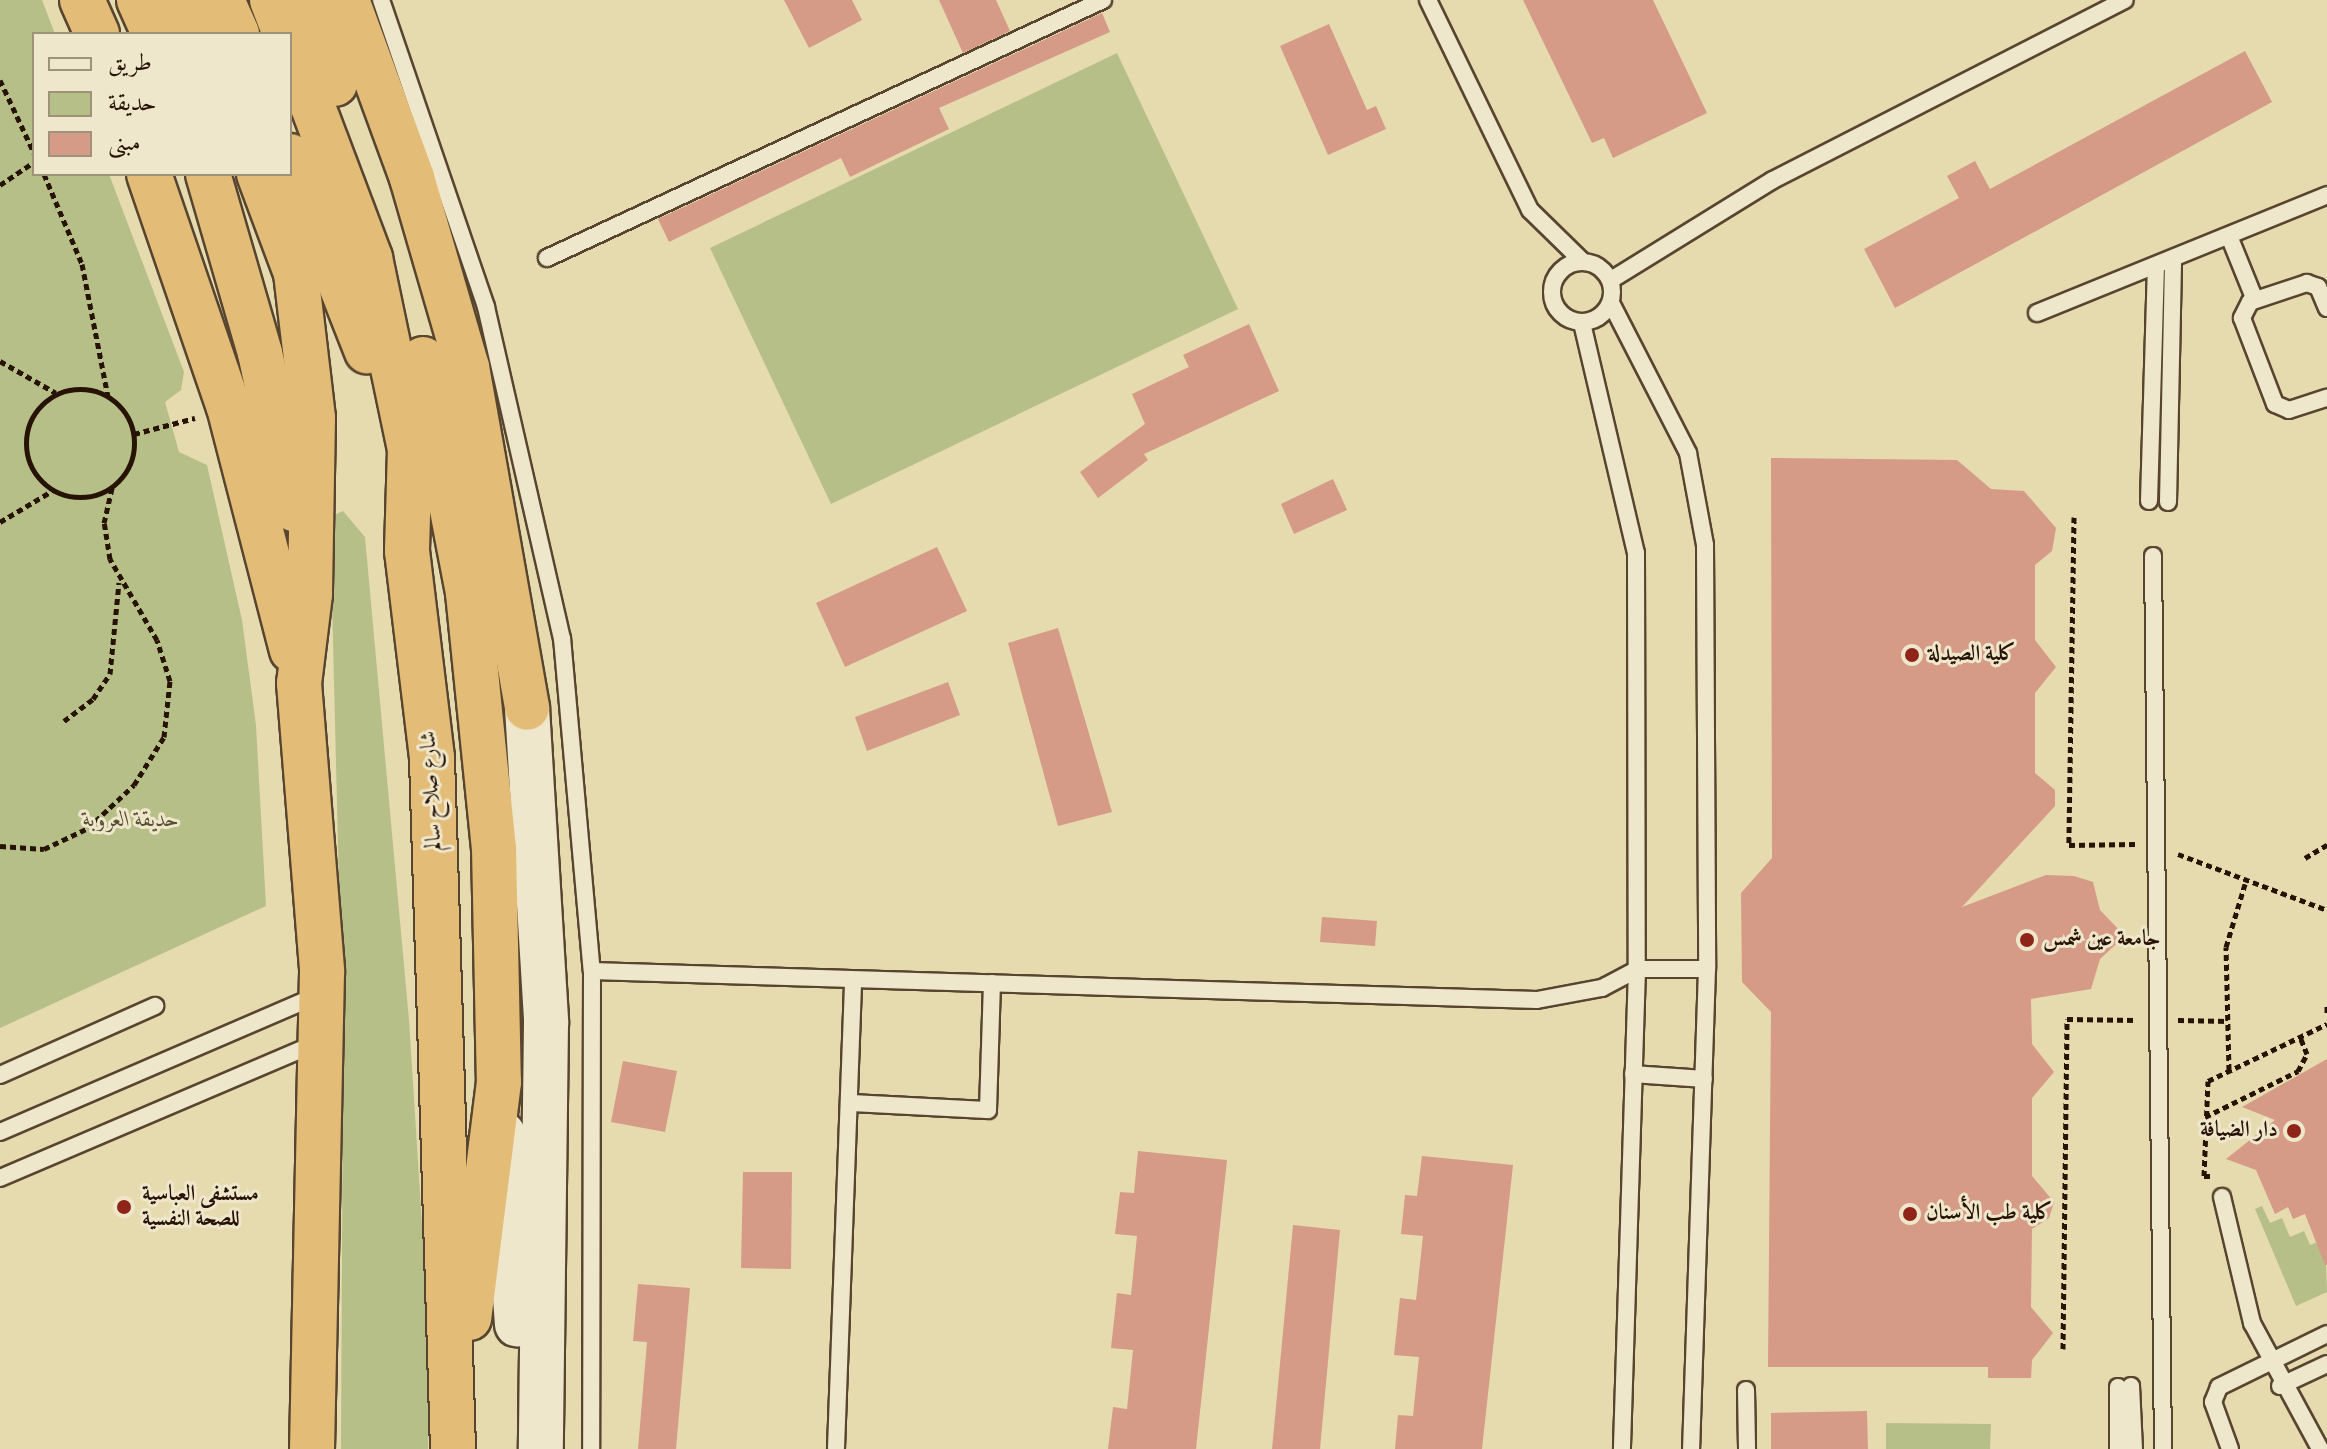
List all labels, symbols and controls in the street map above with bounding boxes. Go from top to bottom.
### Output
legend [32,32,292,176]
text: طريق [108,48,152,79]
text: حديقة [108,88,157,119]
text: مبنى [108,128,141,159]
place label: كلية الصيدلة [1928,642,2016,668]
marker: كلية الصيدلة [1903,646,1921,664]
street label: شارع صلاح سالم [416,730,448,852]
park label: حديقة العروبة [83,808,179,834]
place label: جامعة عين شمس [2043,927,2160,953]
marker: جامعة عين شمس [2018,931,2036,949]
place label: دار الضيافة [2200,1118,2278,1144]
marker: دار الضيافة [2285,1122,2303,1140]
place label: مستشفى العباسية للصحة النفسية [142,1181,259,1232]
marker: مستشفى العباسية للصحة النفسية [113,1196,135,1218]
place label: كلية طب الأسنان [1926,1201,2053,1227]
marker: كلية طب الأسنان [1901,1205,1919,1223]

